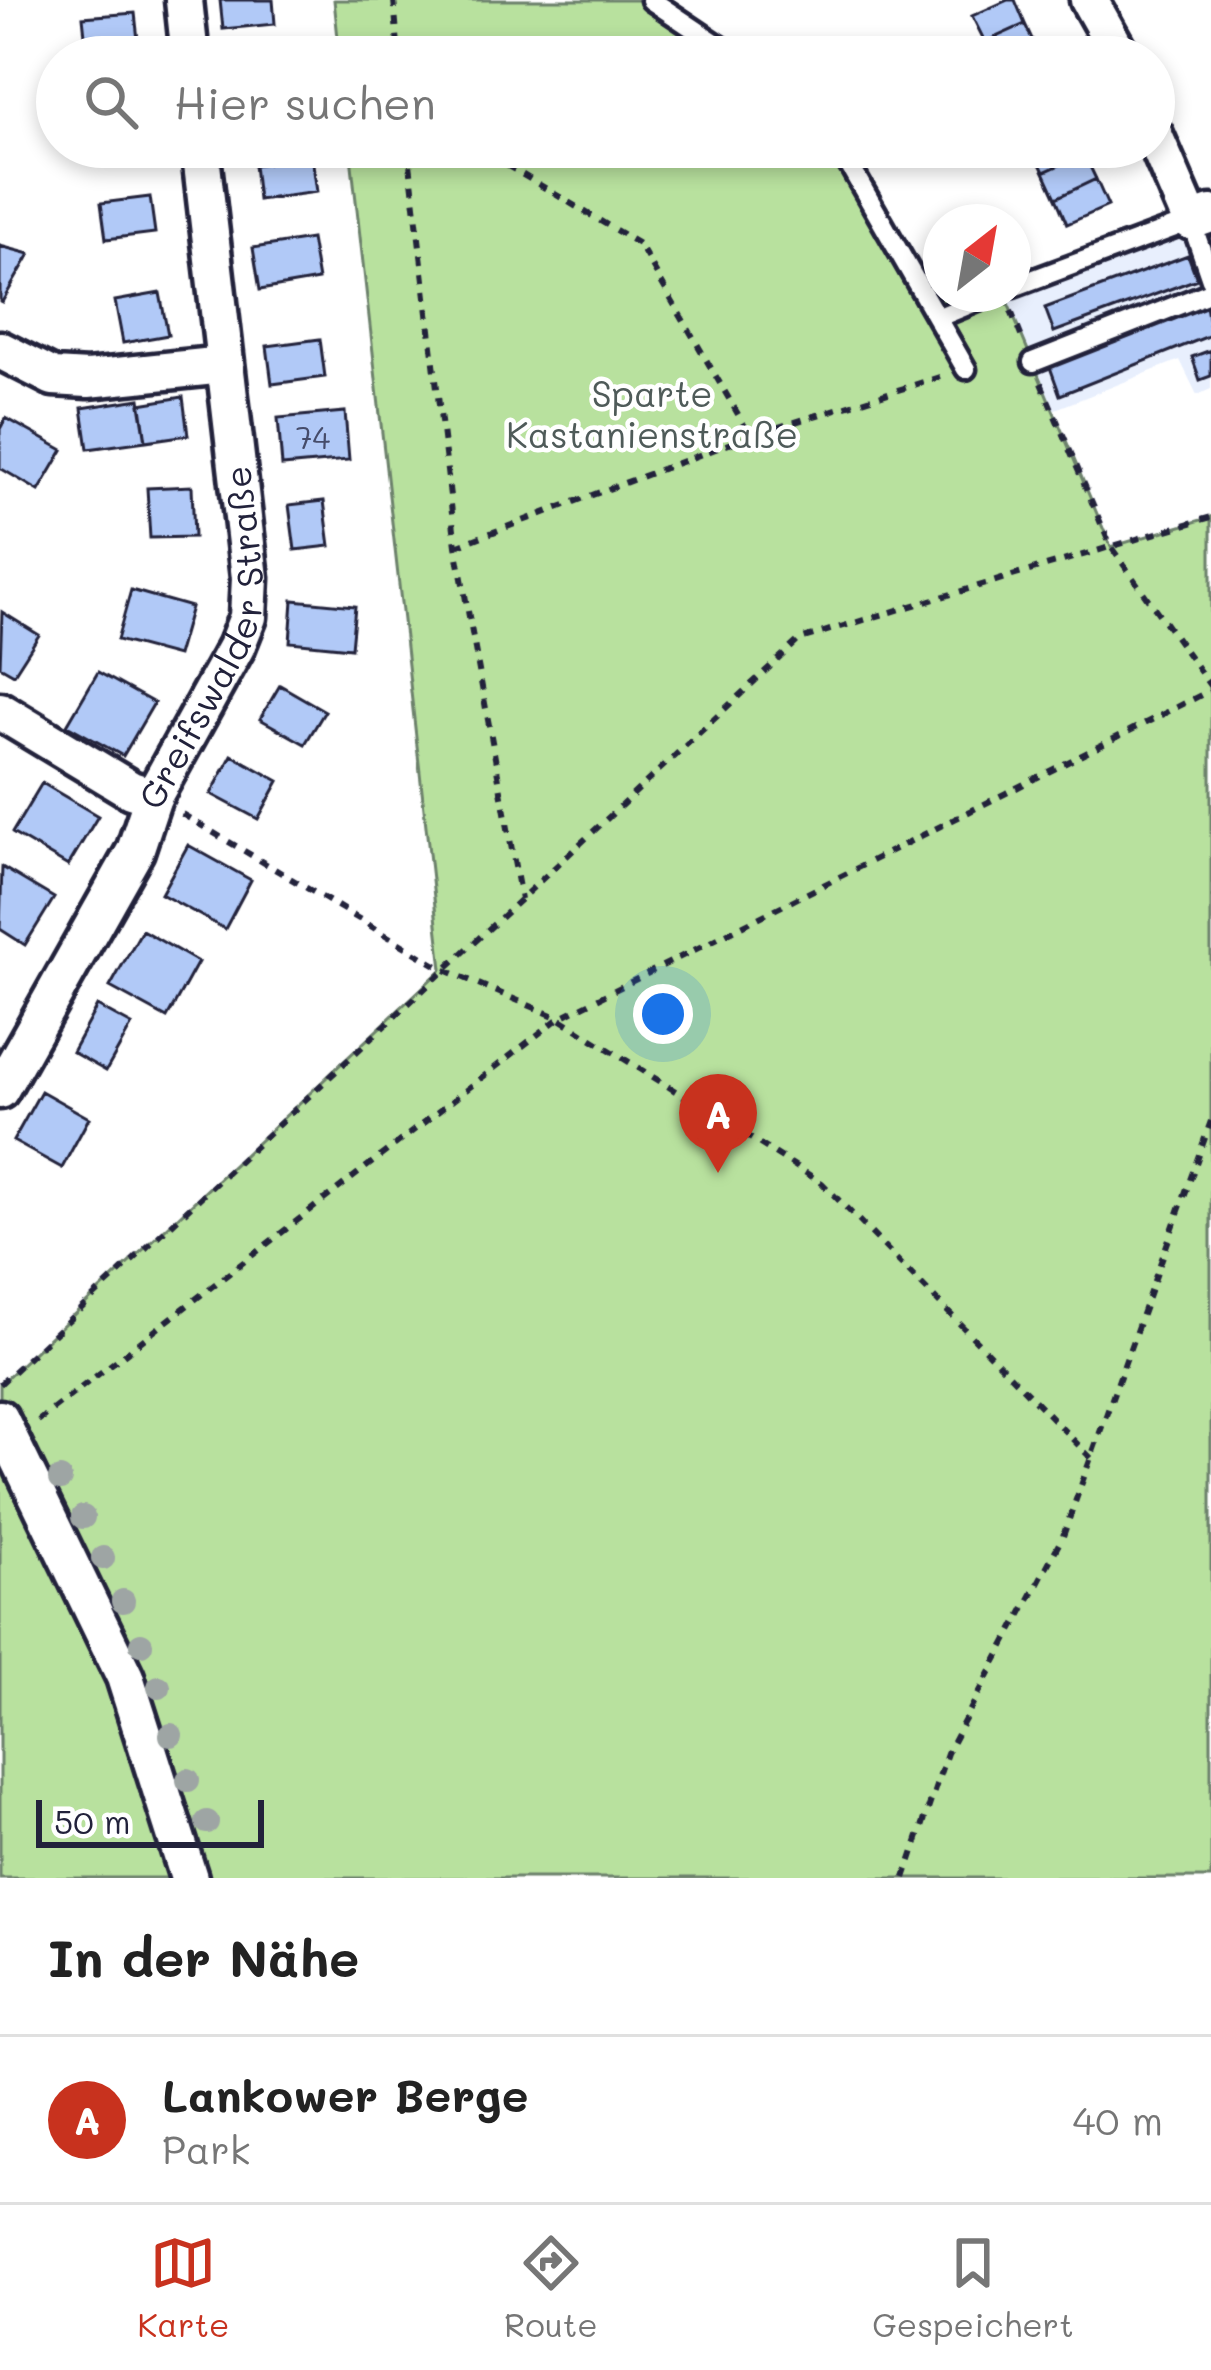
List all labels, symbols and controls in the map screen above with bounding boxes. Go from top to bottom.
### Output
search box [36,36,1175,168]
icon: search [78,69,144,135]
text: Hier suchen [174,73,436,131]
north arrow [923,204,1031,312]
park label: Sparte Kastanienstraße [506,369,798,457]
house number: 74 [296,417,331,457]
street label: Greifswalder Straße [126,464,273,817]
your location [633,984,693,1044]
pin: A [679,1074,757,1173]
scale bar [36,1794,264,1847]
text: 50 m [54,1799,130,1842]
text: In der Nähe [48,1923,359,1990]
text: Lankower Berge [162,2065,528,2123]
text: A [73,2094,101,2145]
text: 40 m [1072,2094,1163,2145]
text: Park [162,2123,250,2174]
tab: Karte [137,2230,229,2345]
tab: Route [504,2230,598,2345]
tab: Gespeichert [872,2230,1074,2345]

